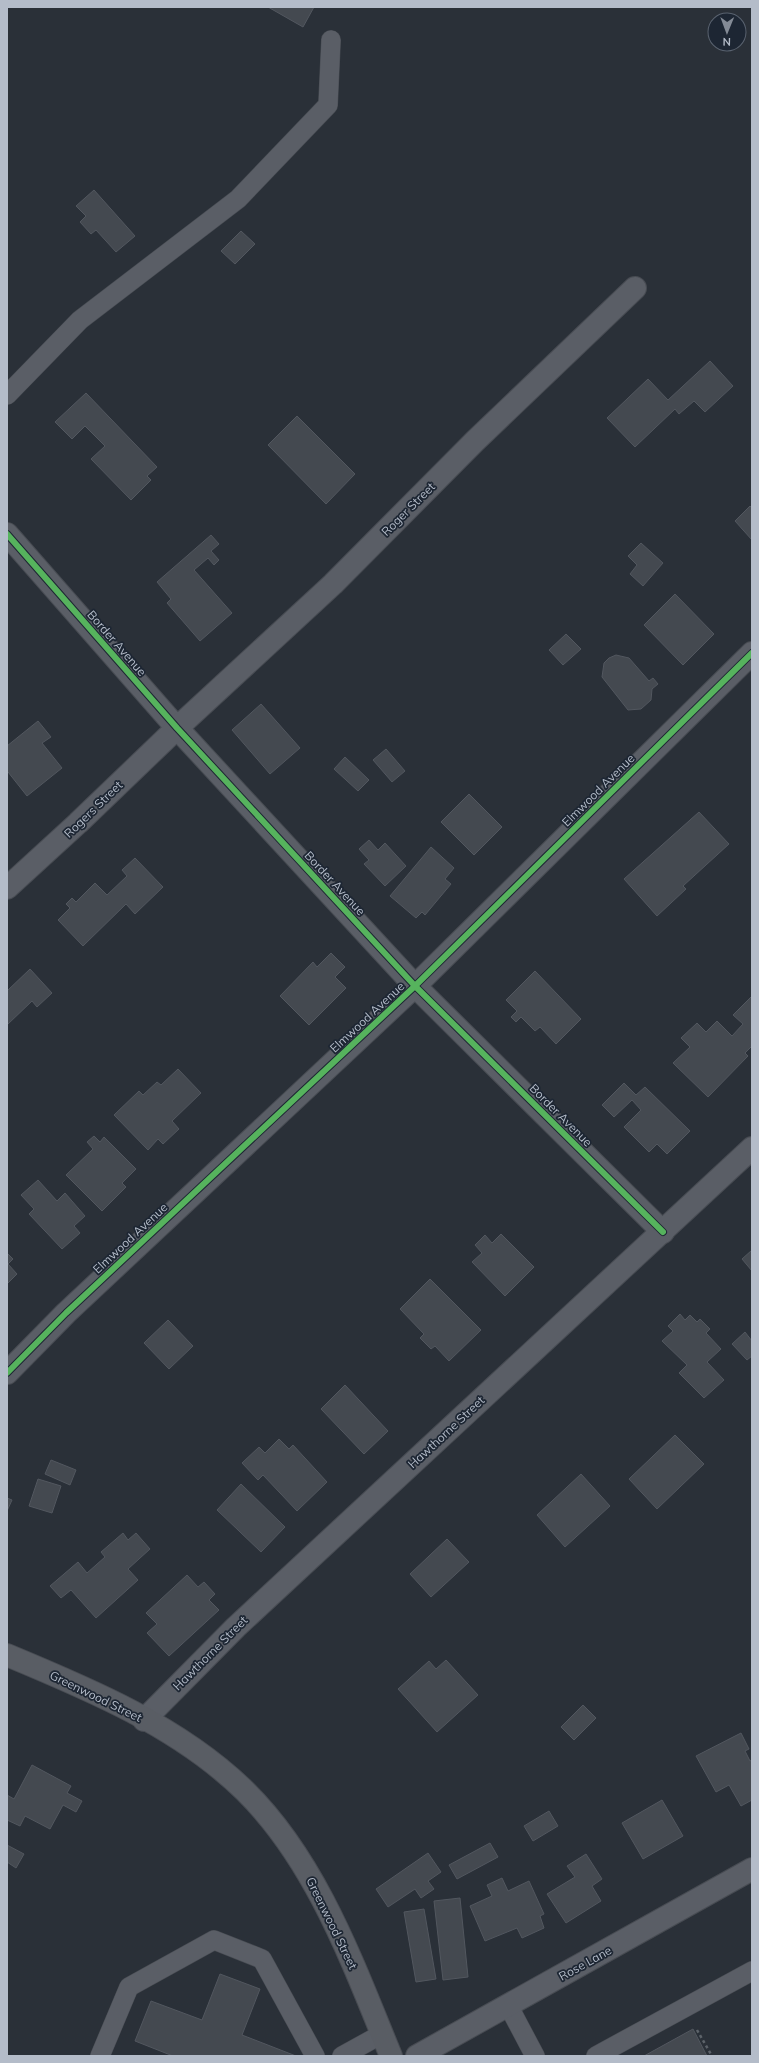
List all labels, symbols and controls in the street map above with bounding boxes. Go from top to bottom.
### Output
north arrow [707,12,747,52]
text: N [723,35,731,49]
street label: Roger Street [378,479,438,539]
street label: Border Avenue [84,607,150,679]
street label: Elmwood Avenue [559,751,637,829]
street label: Rogers Street [61,777,125,841]
street label: Border Avenue [301,848,369,918]
street label: Elmwood Avenue [327,979,407,1055]
street label: Border Avenue [527,1081,595,1149]
street label: Elmwood Avenue [90,1200,170,1276]
street label: Hawthorne Street [405,1393,487,1471]
street label: Hawthorne Street [170,1613,250,1693]
street label: Greenwood Street [47,1667,145,1725]
street label: Greenwood Street [303,1874,361,1972]
street label: Rose Lane [556,1942,614,1984]

